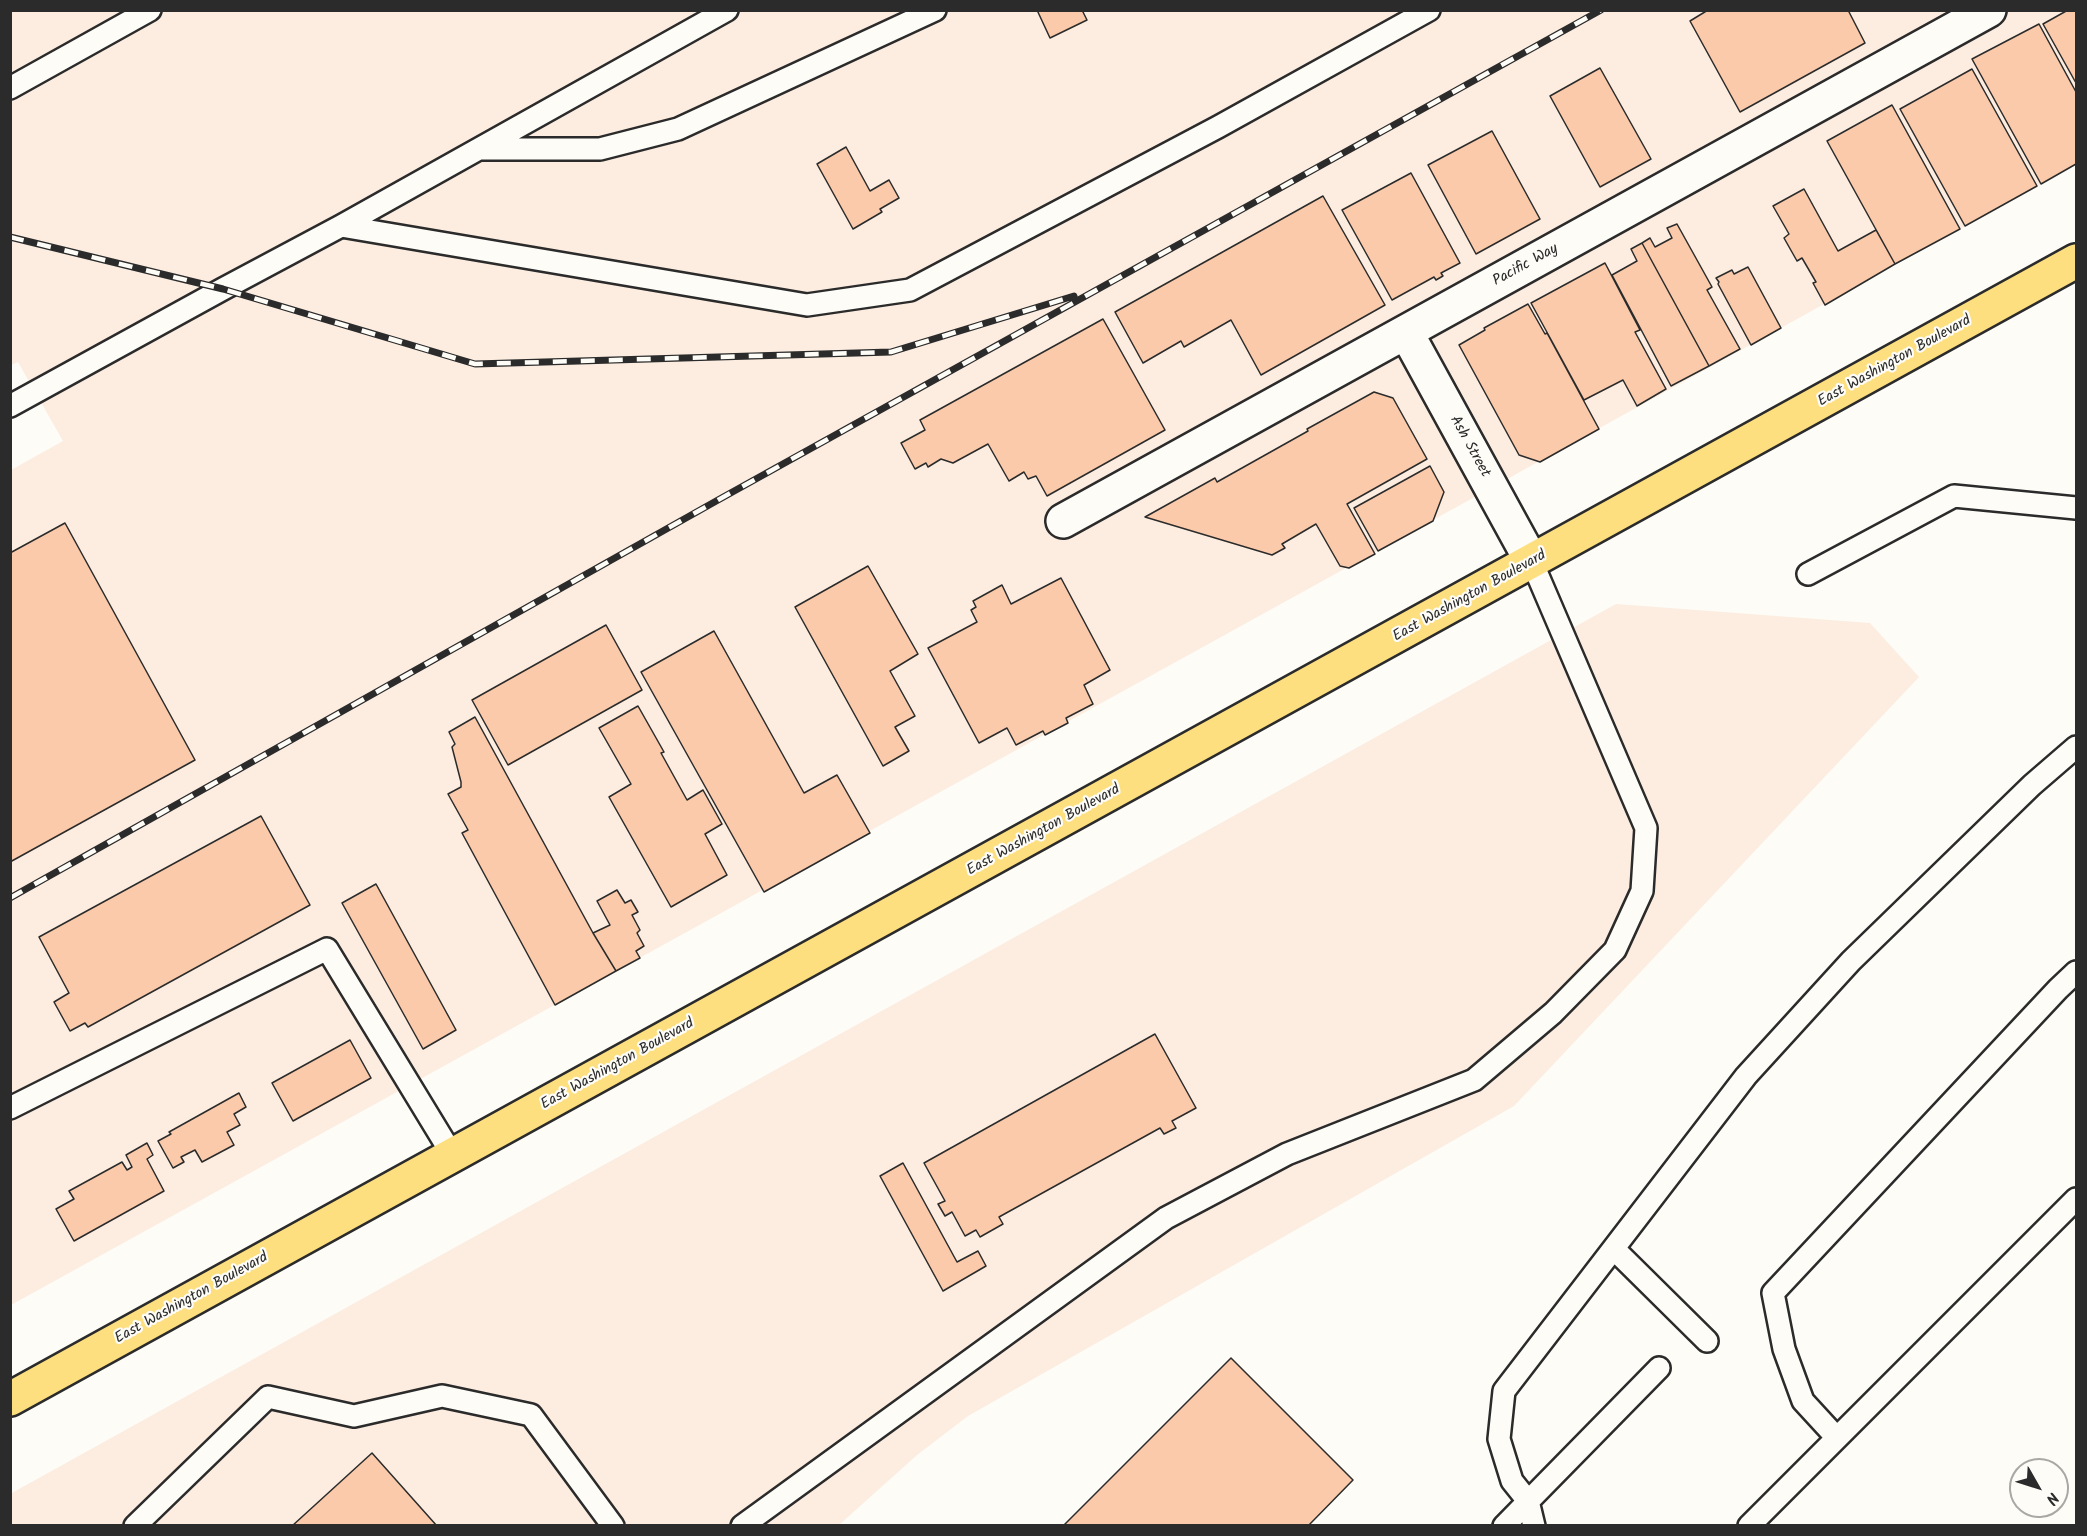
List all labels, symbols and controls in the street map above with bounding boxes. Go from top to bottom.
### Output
street label: Pacific Way [1490,241,1562,291]
street label: East Washington Boulevard [1815,312,1975,412]
street label: Ash Street [1445,413,1493,481]
street label: East Washington Boulevard [1390,547,1550,647]
street label: East Washington Boulevard [964,781,1124,881]
street label: East Washington Boulevard [538,1015,698,1115]
street label: East Washington Boulevard [112,1249,272,1349]
north arrow [2009,1458,2069,1518]
text: N [2039,1487,2065,1510]

